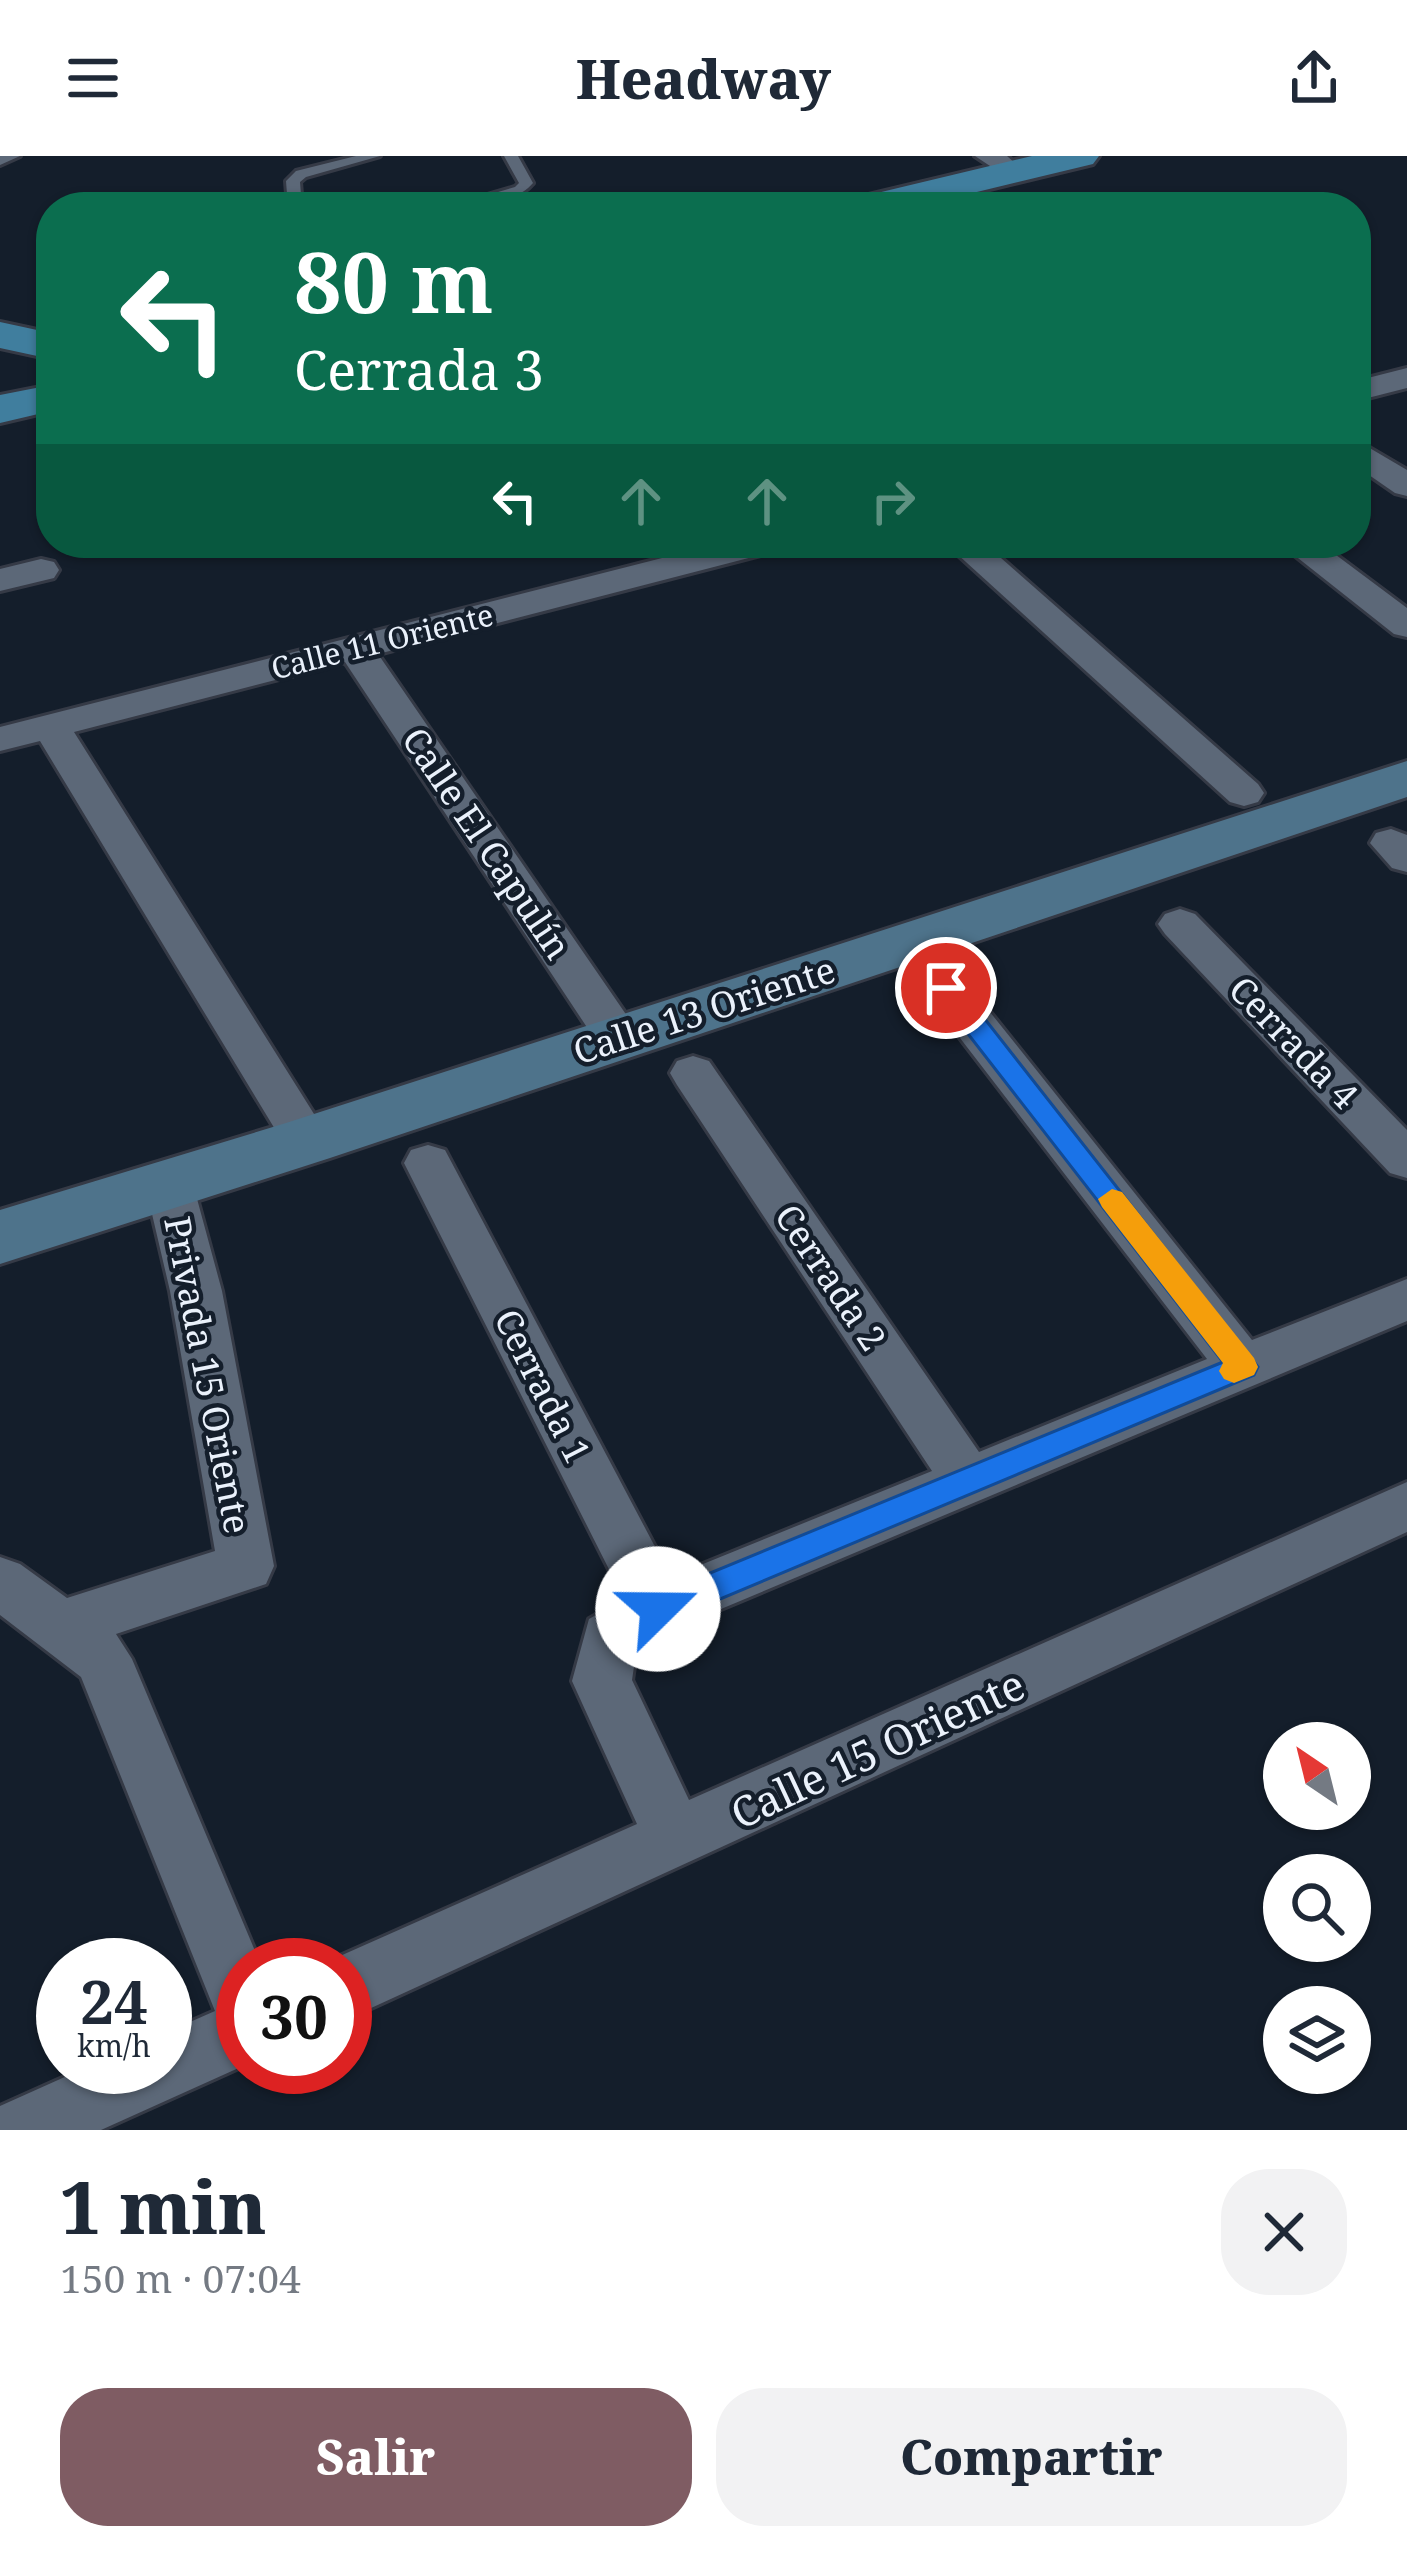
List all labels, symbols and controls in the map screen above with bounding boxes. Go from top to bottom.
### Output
text: Headway [576,41,831,115]
icon: menu [60,45,126,111]
icon: share [1281,45,1347,111]
text: 80 m [294,223,494,338]
icon: left [96,240,252,396]
text: Cerrada 3 [294,332,544,406]
icon: left [482,468,548,534]
icon: ahead [608,468,674,534]
icon: ahead [734,468,800,534]
icon: right [860,468,926,534]
street label: Calle 11 Oriente [267,594,497,688]
street label: Calle El Capulín [391,718,583,968]
pin [895,937,997,1039]
street label: Calle 13 Oriente [567,945,841,1075]
icon: arrive [913,955,979,1021]
street label: Cerrada 4 [1218,965,1370,1119]
street label: Cerrada 2 [764,1194,898,1360]
street label: Privada 15 Oriente [153,1212,263,1538]
street label: Cerrada 1 [483,1301,603,1471]
position arrow [595,1546,721,1672]
street label: Calle 15 Oriente [721,1655,1033,1841]
north arrow [1263,1722,1371,1830]
map controls [1263,1722,1371,2094]
button: search [1263,1854,1371,1962]
speed limit sign: 30 [216,1938,372,2094]
text: 24 [80,1960,148,2042]
button: layers [1263,1986,1371,2094]
text: km/h [77,2025,151,2066]
text: 1 min [60,2157,267,2255]
button: close [1221,2169,1347,2295]
text: 150 m · 07:04 [60,2251,301,2304]
button: Salir [60,2388,692,2526]
button: Compartir [716,2388,1347,2526]

